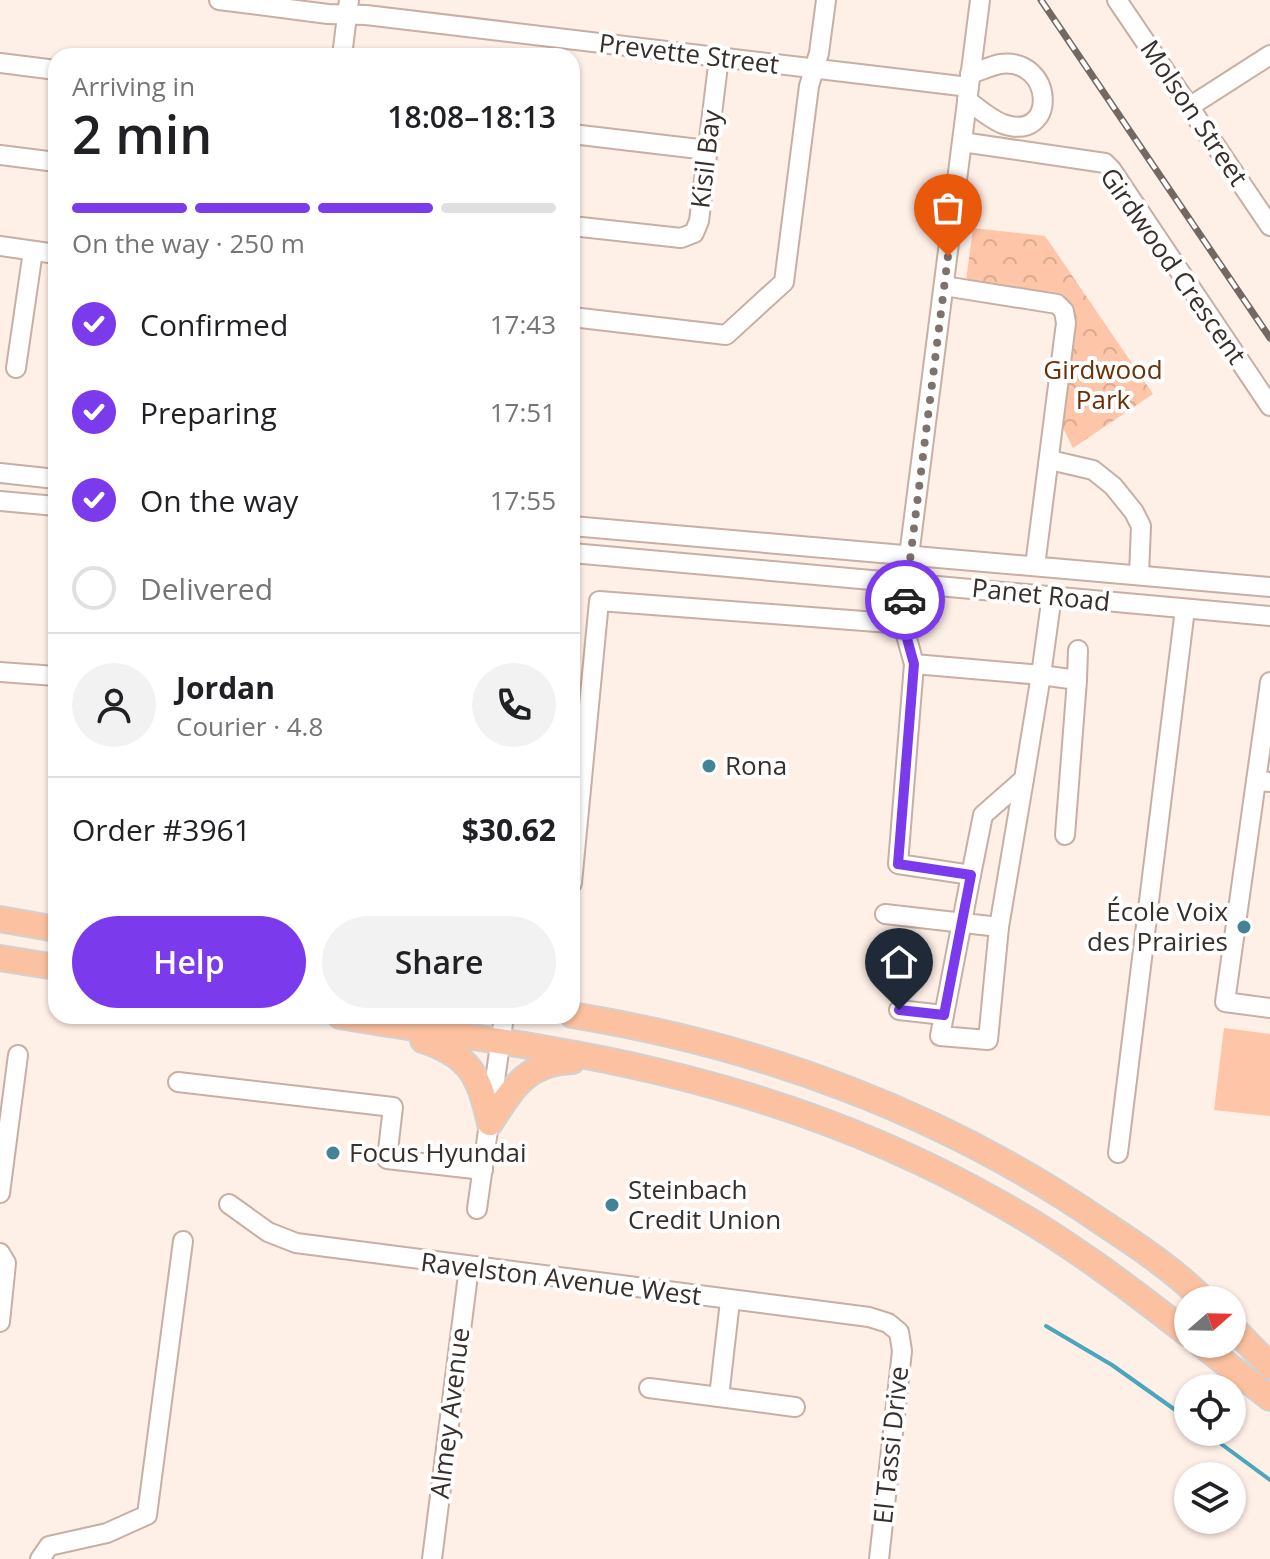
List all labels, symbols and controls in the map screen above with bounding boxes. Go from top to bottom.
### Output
street label: Prevette Street [597,24,781,82]
street label: Molson Street [1133,32,1257,193]
text: Arriving in [72,68,195,104]
text: 18:08–18:13 [387,96,556,137]
text: 2 min [72,98,212,169]
street label: Kisil Bay [681,107,729,210]
street label: Girdwood Crescent [1092,160,1255,371]
pin [914,174,982,256]
icon: bag [926,186,970,230]
text: On the way · 250 m [72,225,305,261]
icon: check [72,302,116,346]
text: Confirmed [140,304,288,345]
text: 17:43 [490,306,556,342]
park label: Girdwood Park [1043,351,1163,417]
icon: check [72,390,116,434]
text: Preparing [140,392,277,433]
text: 17:51 [490,394,556,430]
icon: check [72,478,116,522]
text: On the way [140,480,298,521]
text: 17:55 [490,482,556,518]
courier [865,560,945,640]
text: Delivered [140,568,273,609]
street label: Panet Road [970,569,1112,619]
icon: car [883,578,927,622]
button: person [72,663,156,747]
button: phone [472,663,556,747]
text: Jordan [176,667,275,708]
text: Courier · 4.8 [176,708,323,744]
place label: Rona [725,747,787,783]
marker: Rona [700,757,718,775]
text: Order #3961 [72,809,251,850]
text: $30.62 [462,809,556,850]
place label: École Voix des Prairies [1087,893,1228,959]
button: Help [72,916,306,1008]
button: Share [322,916,556,1008]
marker: École Voix des Prairies [1235,918,1253,936]
pin [865,928,933,1010]
icon: home [877,940,921,984]
place label: Focus Hyundai [349,1134,527,1170]
marker: Focus Hyundai [324,1144,342,1162]
place label: Steinbach Credit Union [628,1171,781,1237]
marker: Steinbach Credit Union [603,1196,621,1214]
street label: Ravelston Avenue West [419,1243,703,1313]
north arrow [1174,1286,1246,1358]
map controls [1174,1286,1246,1534]
street label: Almey Avenue [421,1325,477,1500]
street label: El Tassi Drive [864,1364,916,1525]
button: locate [1174,1374,1246,1446]
button: layers [1174,1462,1246,1534]

